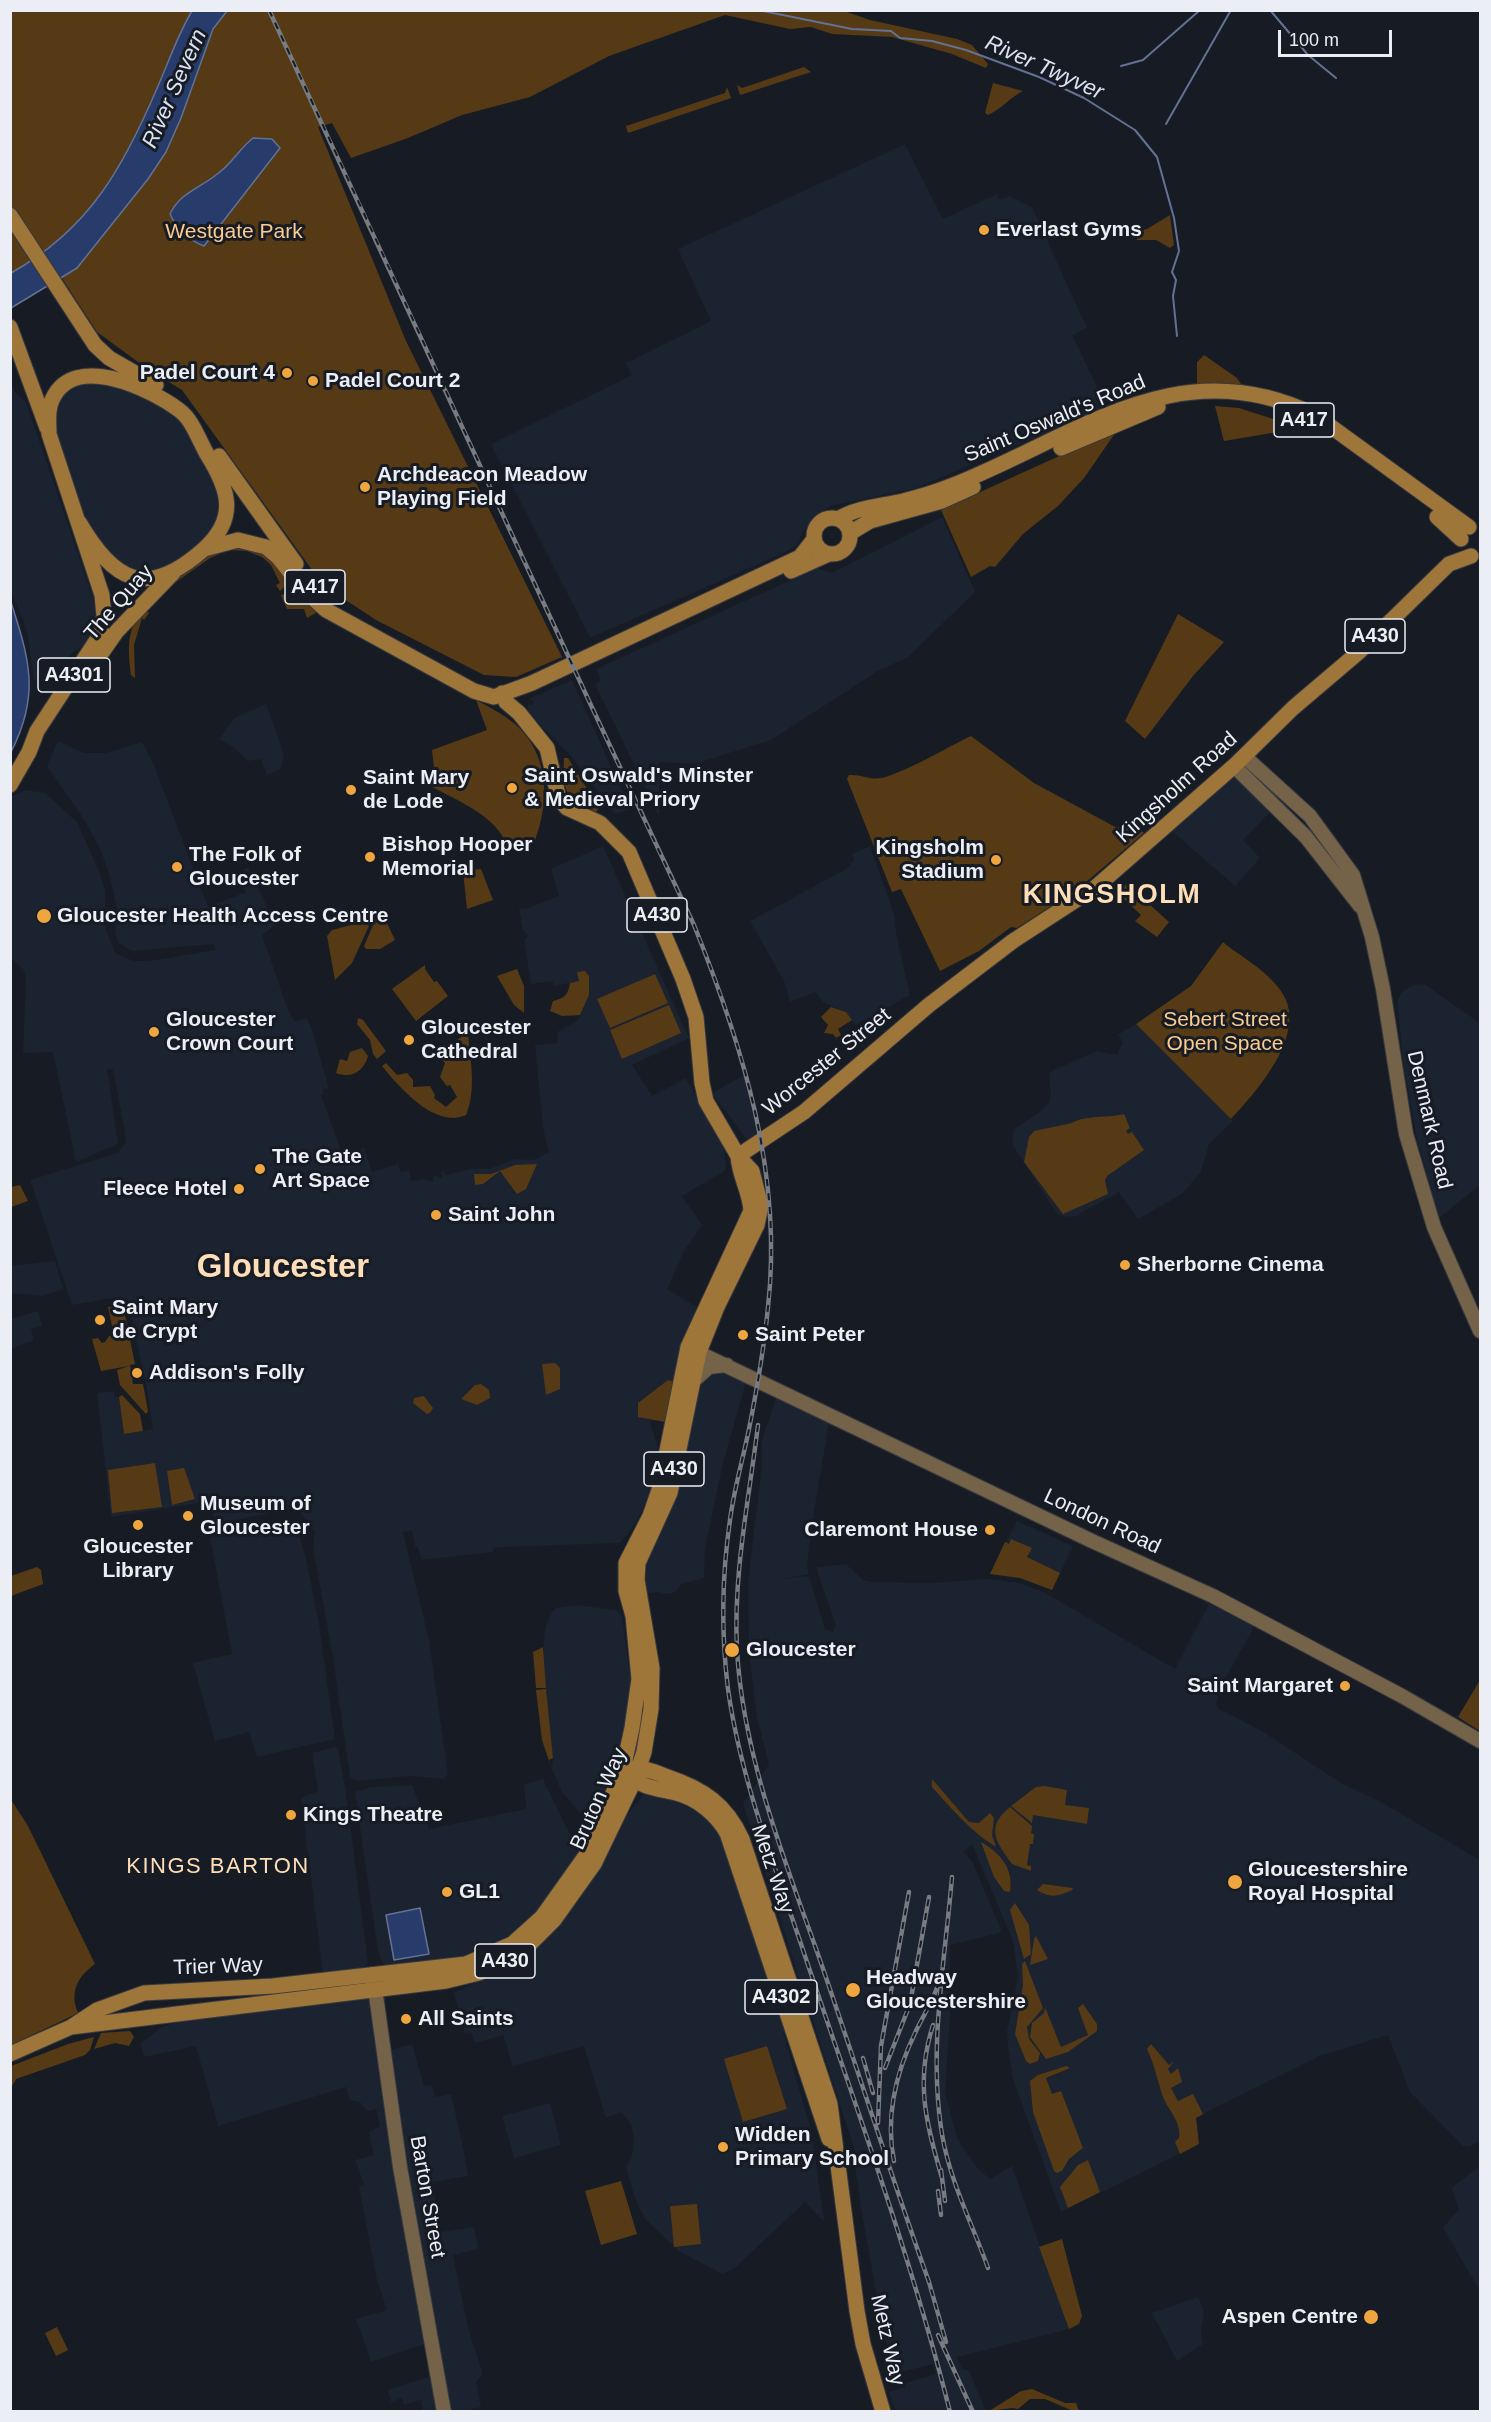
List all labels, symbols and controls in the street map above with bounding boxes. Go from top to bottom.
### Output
scale bar [1281,18,1395,56]
water label: River Severn [137,26,213,152]
water label: River Twyver [981,30,1107,106]
text: 100 m [1289,30,1339,50]
place label: Everlast Gyms [996,217,1142,243]
park label: Westgate Park [165,219,303,245]
marker: Everlast Gyms [977,223,991,237]
place label: Padel Court 4 [140,360,275,386]
marker: Padel Court 4 [280,366,294,380]
place label: Padel Court 2 [325,368,460,394]
street label: Saint Oswald's Road [961,369,1149,469]
marker: Padel Court 2 [306,374,320,388]
road number: A417 [1274,403,1334,437]
place label: Archdeacon Meadow Playing Field [377,462,587,512]
marker: Archdeacon Meadow Playing Field [358,480,372,494]
street label: The Quay [79,560,159,646]
road number: A417 [285,570,345,604]
road number: A430 [1345,619,1405,653]
road number: A4301 [38,658,110,692]
street label: Kingsholm Road [1111,727,1243,849]
place label: Saint Oswald's Minster & Medieval Priory [524,763,753,813]
place label: Saint Mary de Lode [363,765,469,815]
marker: Saint Oswald's Minster & Medieval Priory [505,781,519,795]
marker: Saint Mary de Lode [344,783,358,797]
place label: Bishop Hooper Memorial [382,832,532,882]
place label: Kingsholm Stadium [876,835,984,885]
place label: The Folk of Gloucester [189,842,301,892]
marker: Bishop Hooper Memorial [363,850,377,864]
marker: Kingsholm Stadium [989,853,1003,867]
marker: The Folk of Gloucester [170,860,184,874]
district label: KINGSHOLM [1023,880,1201,912]
road number: A430 [627,898,687,932]
place label: Gloucester Health Access Centre [57,903,388,929]
marker: Gloucester Health Access Centre [35,907,53,925]
street label: Worcester Street [758,1003,896,1121]
place label: Gloucester Crown Court [166,1007,293,1057]
park label: Sebert Street Open Space [1163,1007,1287,1057]
place label: Gloucester Cathedral [421,1015,531,1065]
marker: Gloucester Crown Court [147,1025,161,1039]
marker: Gloucester Cathedral [402,1033,416,1047]
street label: Denmark Road [1401,1048,1457,1192]
place label: The Gate Art Space [272,1144,370,1194]
marker: The Gate Art Space [253,1162,267,1176]
place label: Fleece Hotel [103,1176,227,1202]
marker: Fleece Hotel [232,1182,246,1196]
place label: Saint John [448,1202,555,1228]
marker: Saint John [429,1208,443,1222]
district label: Gloucester [197,1248,369,1288]
place label: Sherborne Cinema [1137,1252,1324,1278]
marker: Sherborne Cinema [1118,1258,1132,1272]
place label: Saint Mary de Crypt [112,1295,218,1345]
marker: Saint Mary de Crypt [93,1313,107,1327]
place label: Saint Peter [755,1322,865,1348]
marker: Saint Peter [736,1328,750,1342]
place label: Addison's Folly [149,1360,305,1386]
marker: Addison's Folly [130,1366,144,1380]
road number: A430 [644,1452,704,1486]
street label: London Road [1040,1484,1164,1560]
place label: Museum of Gloucester [200,1491,311,1541]
marker: Museum of Gloucester [181,1509,195,1523]
place label: Claremont House [804,1517,978,1543]
marker: Gloucester Library [131,1518,145,1532]
marker: Claremont House [983,1523,997,1537]
place label: Gloucester Library [83,1534,193,1584]
place label: Gloucester [746,1637,856,1663]
marker: Gloucester [723,1641,741,1659]
place label: Saint Margaret [1187,1673,1333,1699]
marker: Saint Margaret [1338,1679,1352,1693]
street label: Bruton Way [565,1744,633,1854]
place label: Kings Theatre [303,1802,443,1828]
marker: Kings Theatre [284,1808,298,1822]
street label: Metz Way [745,1821,799,1917]
district label: KINGS BARTON [126,1854,310,1880]
place label: Gloucestershire Royal Hospital [1248,1857,1408,1907]
marker: Gloucestershire Royal Hospital [1226,1873,1244,1891]
place label: GL1 [459,1879,500,1905]
marker: GL1 [440,1885,454,1899]
road number: A430 [475,1944,535,1978]
street label: Trier Way [173,1953,263,1981]
place label: Headway Gloucestershire [866,1965,1026,2015]
road number: A4302 [745,1980,817,2014]
marker: Headway Gloucestershire [844,1981,862,1999]
place label: All Saints [418,2006,514,2032]
marker: All Saints [399,2012,413,2026]
place label: Widden Primary School [735,2122,889,2172]
street label: Barton Street [404,2134,450,2260]
marker: Widden Primary School [716,2140,730,2154]
street label: Metz Way [864,2292,910,2388]
place label: Aspen Centre [1221,2304,1358,2330]
marker: Aspen Centre [1362,2308,1380,2326]

